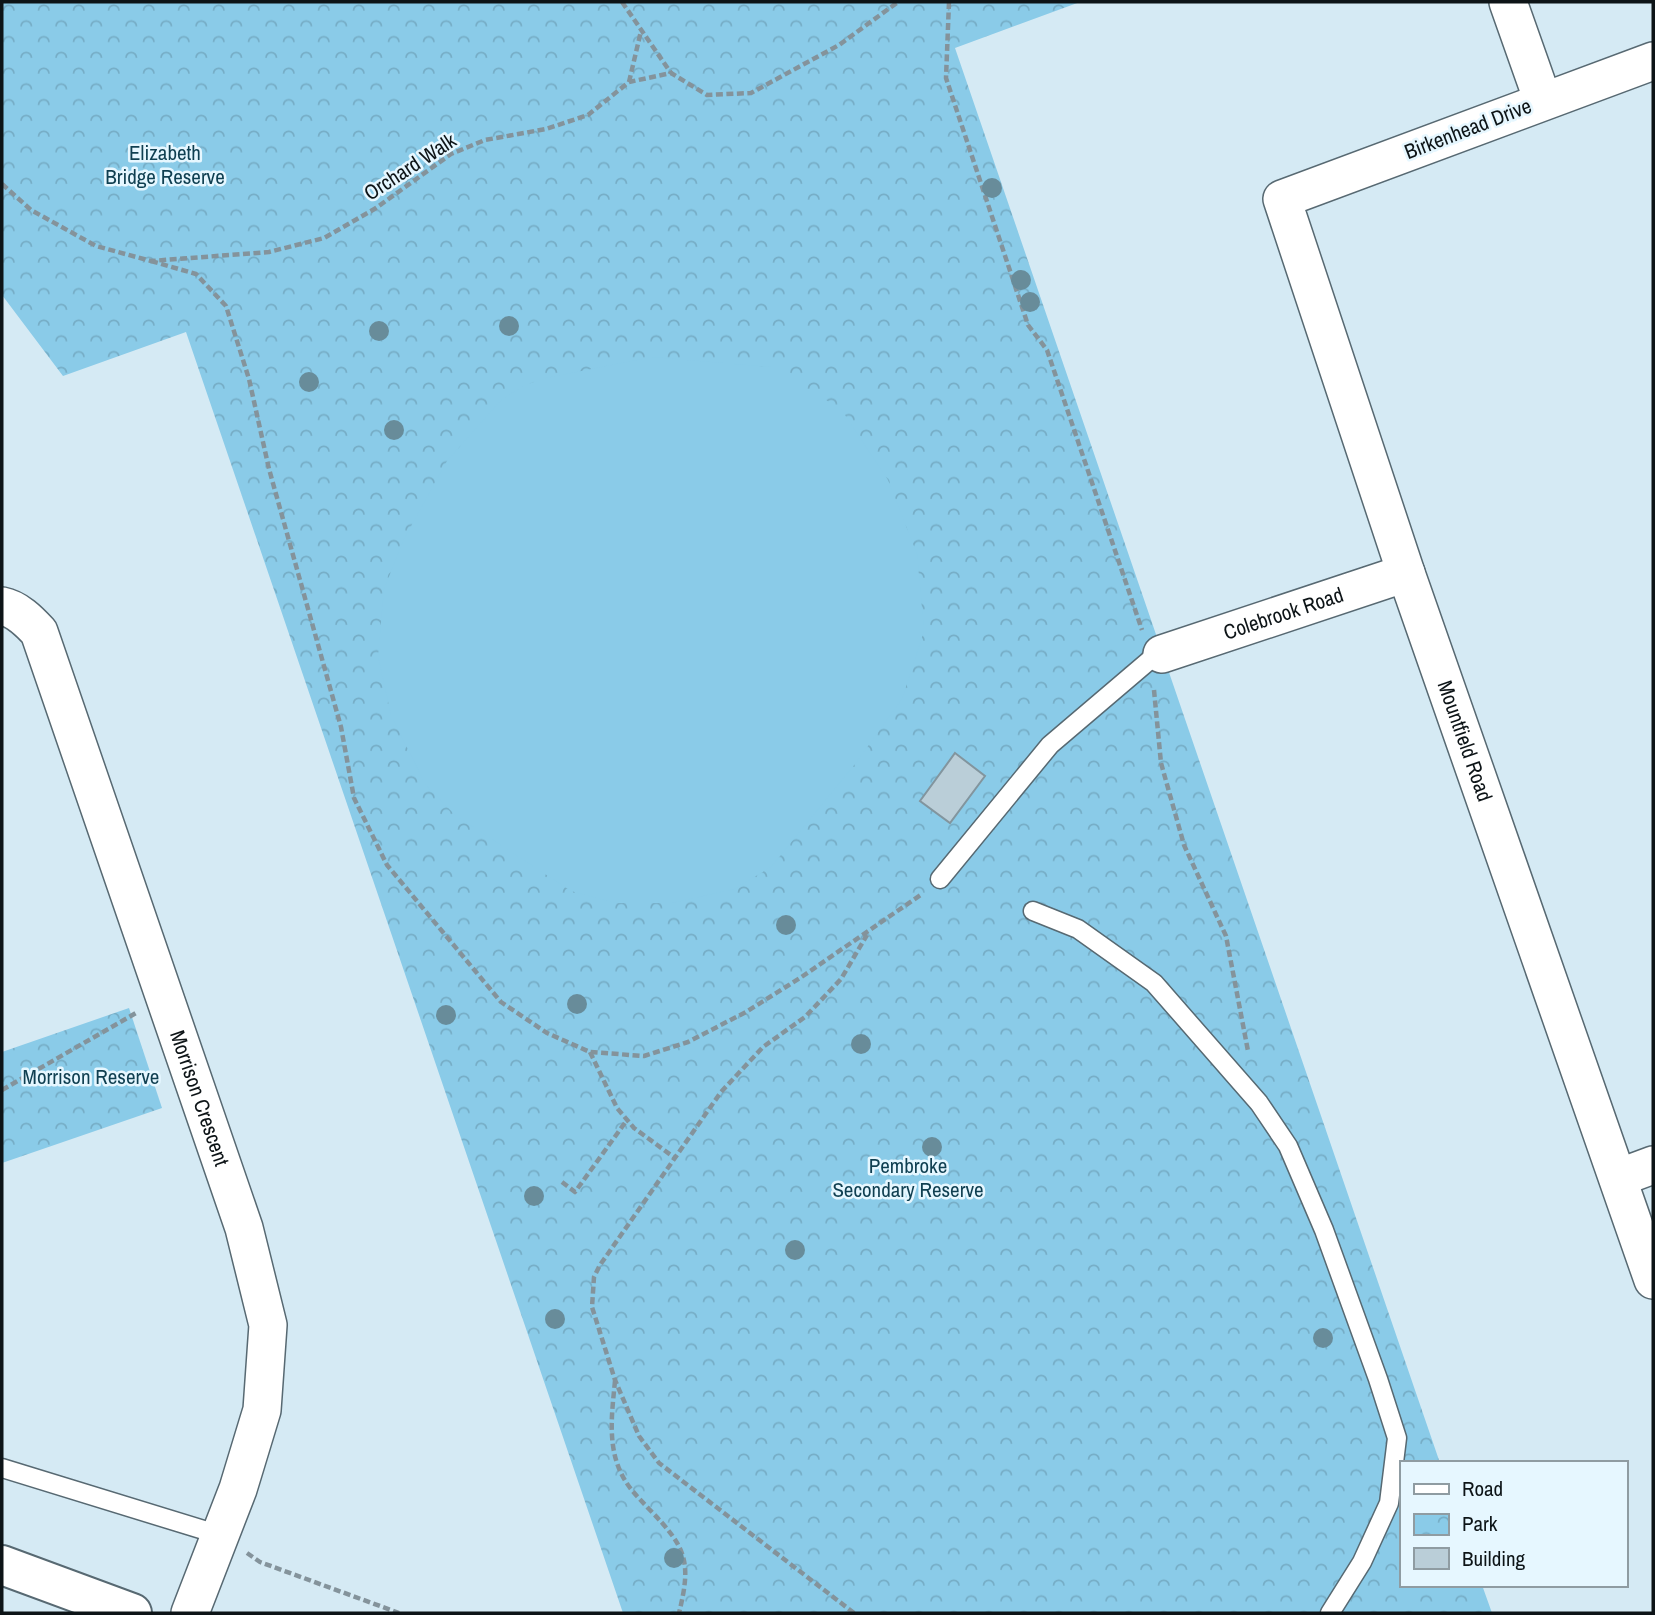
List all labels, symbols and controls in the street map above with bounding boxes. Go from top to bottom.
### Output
street label: Birkenhead Drive [1400,91,1536,166]
street label: Orchard Walk [358,126,462,207]
park label: Elizabeth Bridge Reserve [105,138,225,191]
street label: Colebrook Road [1220,580,1347,647]
street label: Mountfield Road [1431,677,1500,805]
street label: Morrison Crescent [163,1026,237,1170]
park label: Morrison Reserve [23,1062,159,1091]
park label: Pembroke Secondary Reserve [832,1151,984,1204]
legend [1400,1461,1627,1587]
text: Road [1462,1474,1503,1503]
text: Park [1462,1509,1498,1538]
text: Building [1462,1544,1526,1573]

